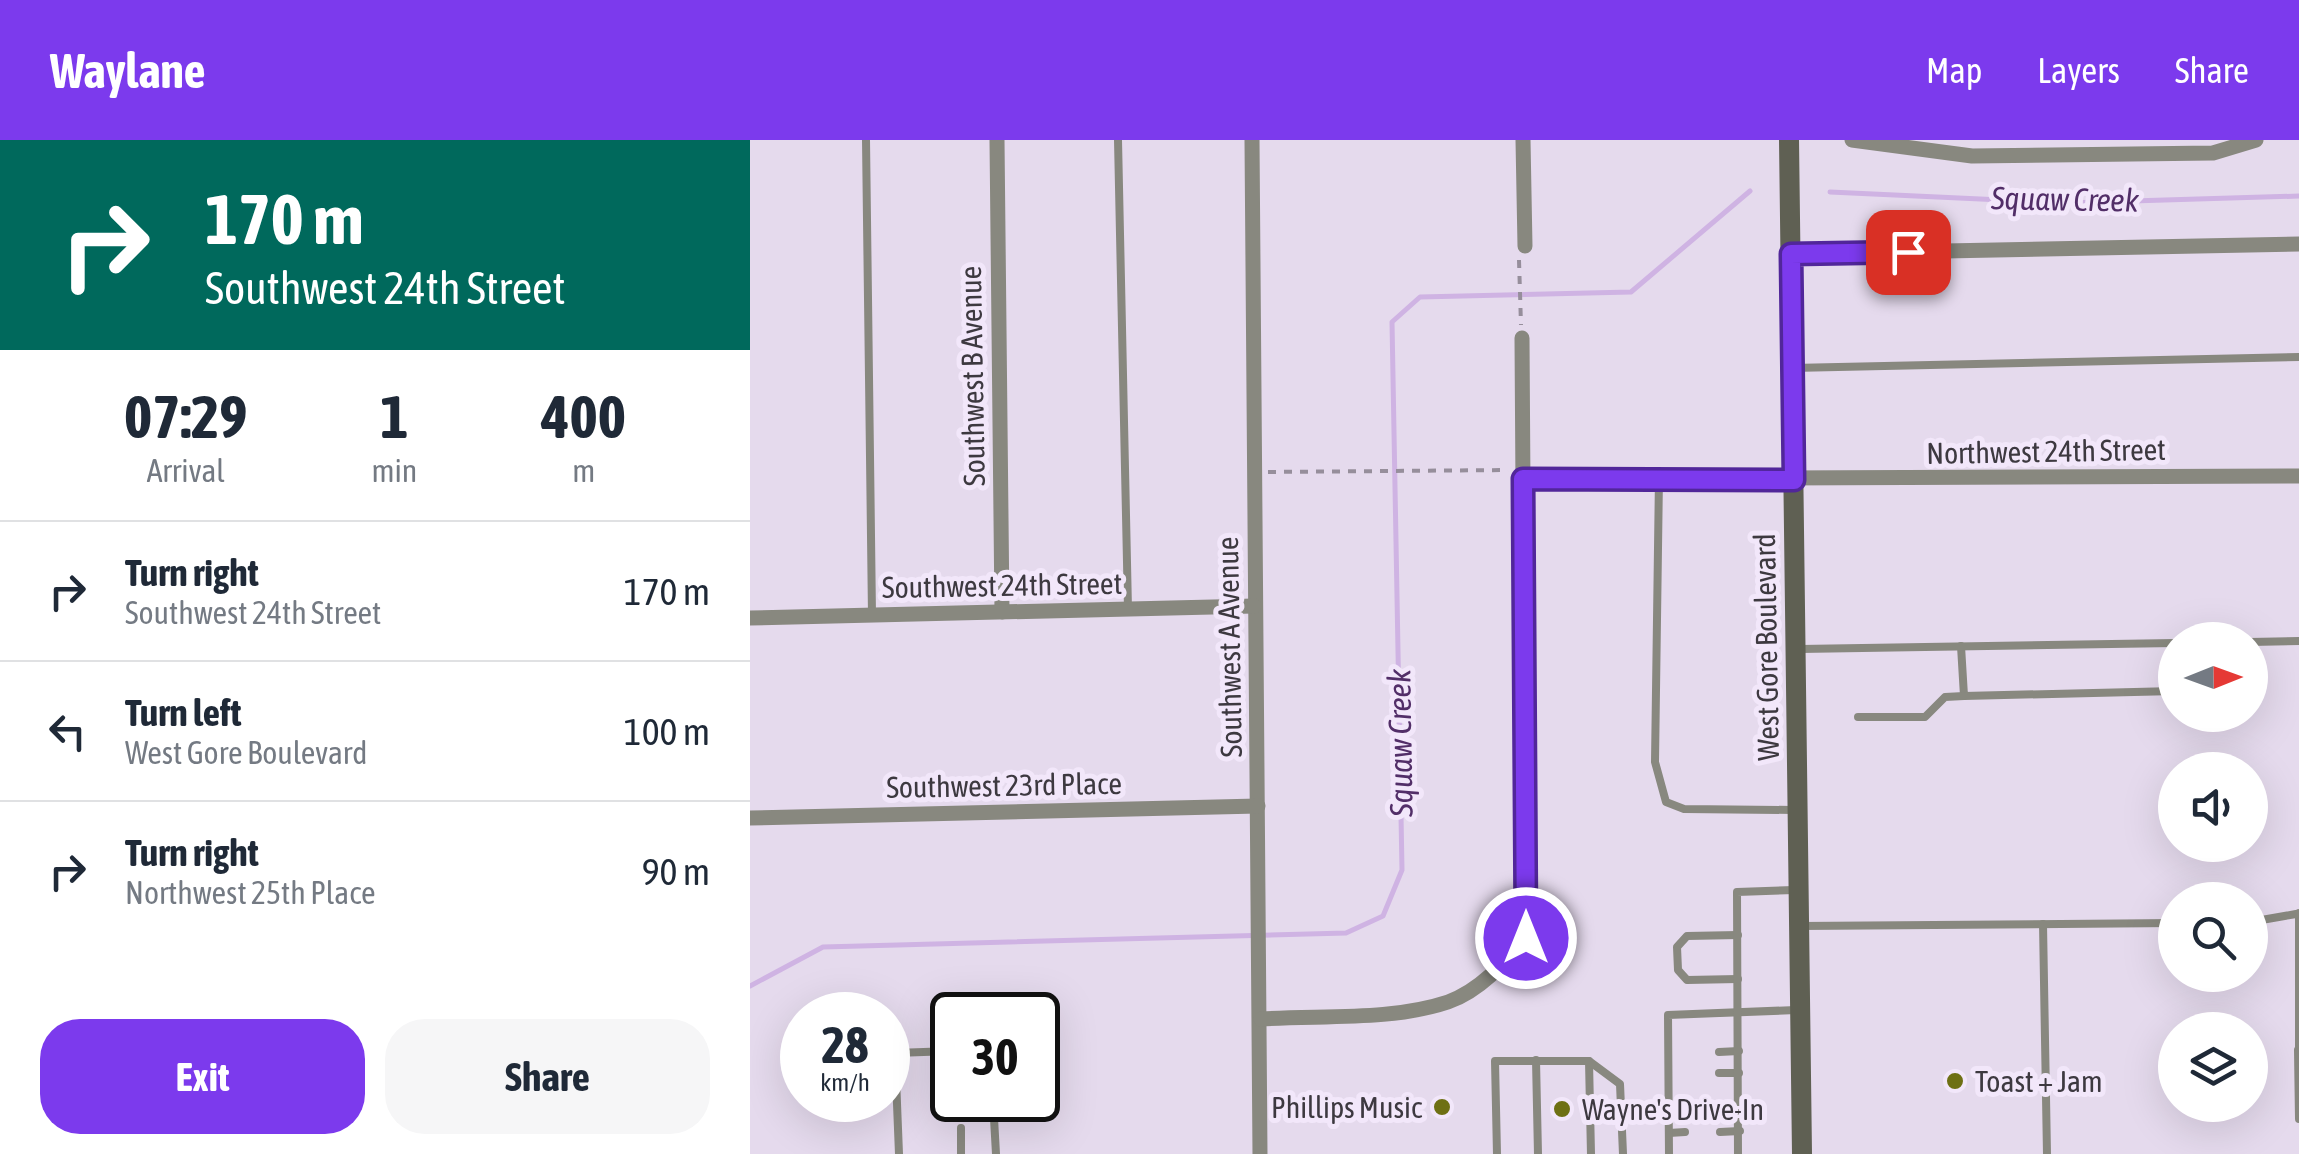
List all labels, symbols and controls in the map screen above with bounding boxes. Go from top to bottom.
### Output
text: Waylane [50,43,206,98]
text: Map [1926,50,1982,90]
text: Layers [2037,50,2120,90]
text: Share [2175,50,2249,90]
text: 170 m [205,179,364,259]
water label: Squaw Creek [1990,179,2140,219]
icon: right [40,180,170,310]
pin [1866,210,1951,295]
icon: arrive [1881,225,1936,280]
text: Southwest 24th Street [205,262,565,314]
street label: Southwest B Avenue [953,266,991,486]
text: 07:29 [124,382,247,451]
text: 1 [380,382,409,451]
text: 400 [541,382,626,451]
street label: Northwest 24th Street [1926,432,2166,470]
text: Arrival [147,452,225,489]
text: min [371,452,417,489]
text: m [572,452,595,489]
street label: West Gore Boulevard [1747,533,1785,761]
street label: Southwest A Avenue [1210,536,1248,758]
text: Turn right [125,551,259,594]
icon: right [40,564,95,619]
street label: Southwest 24th Street [882,566,1122,604]
text: 170 m [624,570,710,613]
text: Southwest 24th Street [125,594,381,631]
north arrow [2158,622,2268,732]
map controls [2158,622,2268,1122]
water label: Squaw Creek [1380,668,1420,818]
text: Turn left [125,691,241,734]
icon: left [40,704,95,759]
text: 100 m [624,710,710,753]
text: West Gore Boulevard [125,734,367,771]
button: sound [2158,752,2268,862]
street label: Southwest 23rd Place [886,766,1122,804]
text: Turn right [125,831,259,874]
icon: right [40,844,95,899]
text: 90 m [642,850,710,893]
text: Northwest 25th Place [125,874,376,911]
button: search [2158,882,2268,992]
position arrow [1474,886,1578,990]
speed limit sign: 30 [930,992,1060,1122]
button: layers [2158,1012,2268,1122]
text: 28 [821,1016,868,1074]
button: Exit [40,1019,365,1134]
button: Share [385,1019,710,1134]
place label: Toast + Jam [1975,1064,2103,1098]
text: km/h [820,1068,870,1096]
marker: Toast + Jam [1944,1070,1966,1092]
place label: Phillips Music [1271,1090,1423,1124]
place label: Wayne's Drive-In [1582,1092,1764,1126]
marker: Phillips Music [1431,1096,1453,1118]
marker: Wayne's Drive-In [1551,1098,1573,1120]

